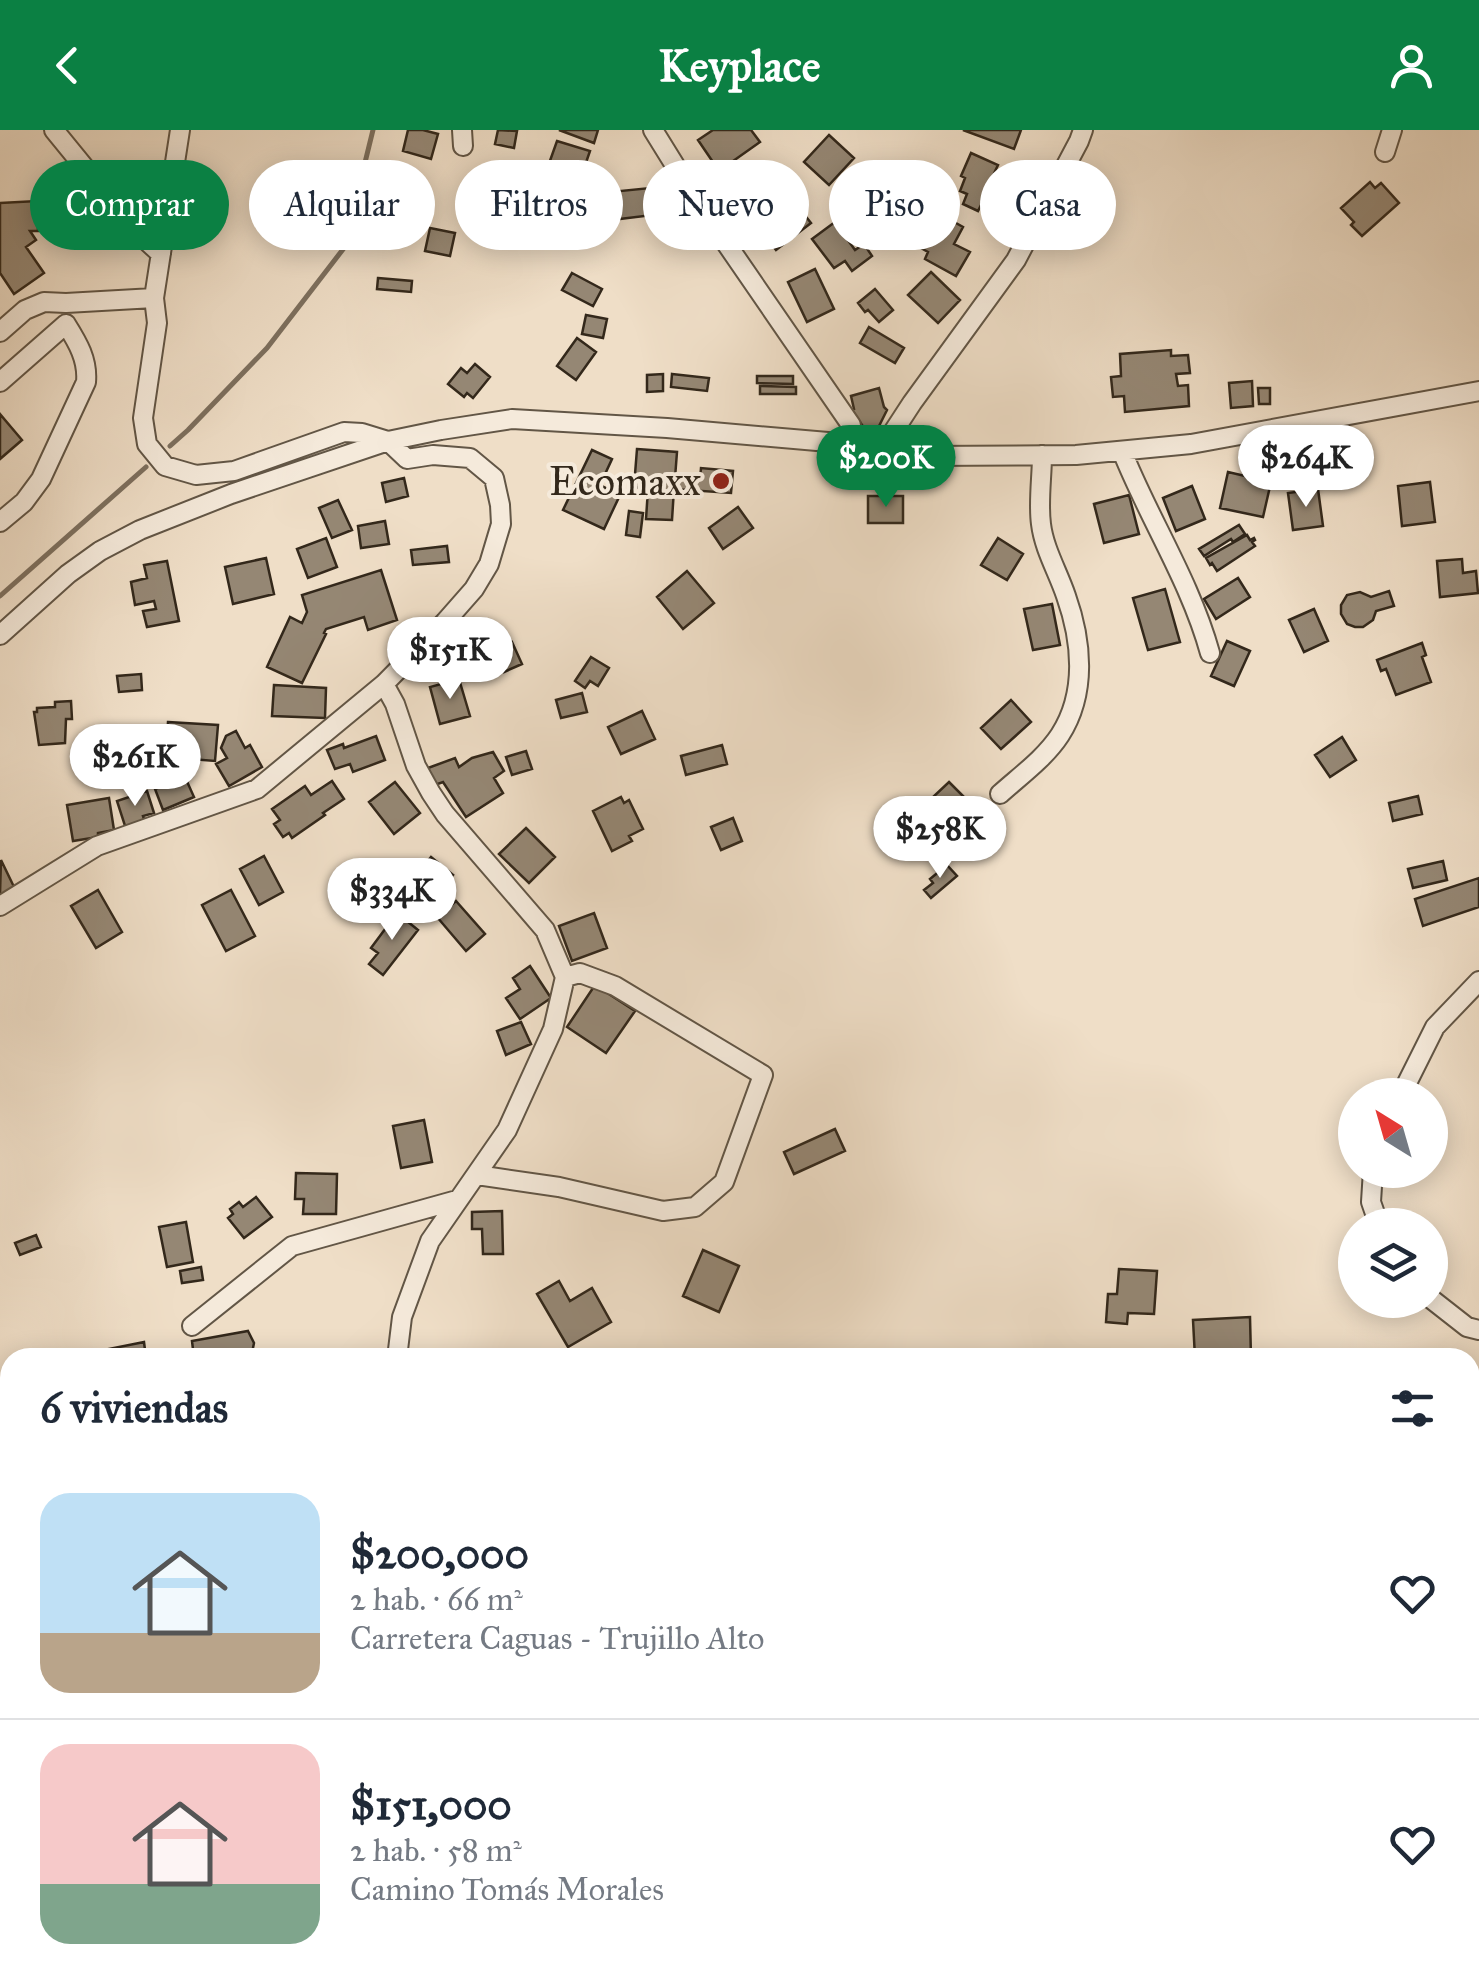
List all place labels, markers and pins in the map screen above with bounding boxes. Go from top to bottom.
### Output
pin: $200K [816,425,956,510]
pin: $264K [1236,425,1376,510]
place label: Ecomaxx [549,457,701,506]
marker: Ecomaxx [710,470,732,492]
pin: $151K [380,617,520,702]
pin: $261K [65,724,205,809]
pin: $258K [870,796,1010,881]
pin: $334K [322,858,462,943]

